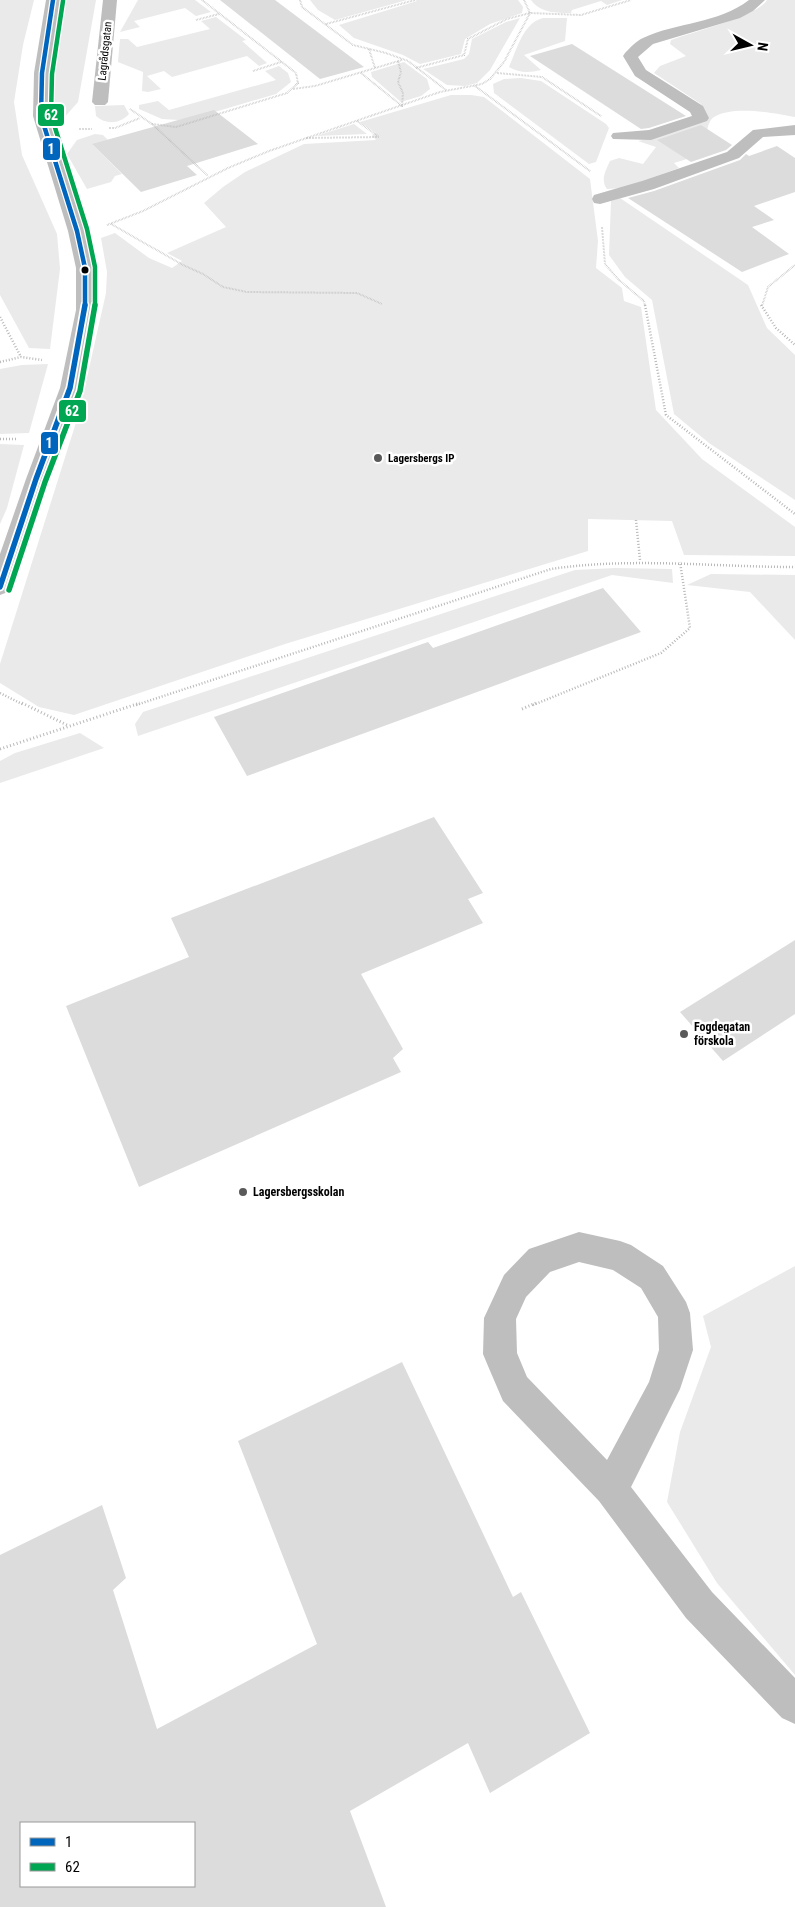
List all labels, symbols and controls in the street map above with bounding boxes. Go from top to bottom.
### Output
north arrow [725,20,775,70]
street label: Lagrådsgatan [95,21,115,81]
text: N [754,41,771,52]
line badge: 62 [37,103,65,127]
text: 62 [44,107,58,123]
line badge: 1 [42,137,61,161]
text: 1 [47,141,55,157]
unlabelled marker [80,265,90,275]
line badge: 62 [58,399,87,423]
text: 62 [65,403,79,419]
line badge: 1 [40,431,59,455]
text: 1 [45,435,53,451]
marker: Lagersbergs IP [372,452,384,464]
place label: Lagersbergs IP [388,452,454,465]
place label: Fogdegatan förskola [694,1020,750,1048]
marker: Fogdegatan förskola [678,1028,690,1040]
place label: Lagersbergsskolan [253,1185,344,1199]
marker: Lagersbergsskolan [237,1186,249,1198]
legend [20,1822,195,1887]
text: 1 [65,1833,72,1851]
text: 62 [65,1858,80,1876]

